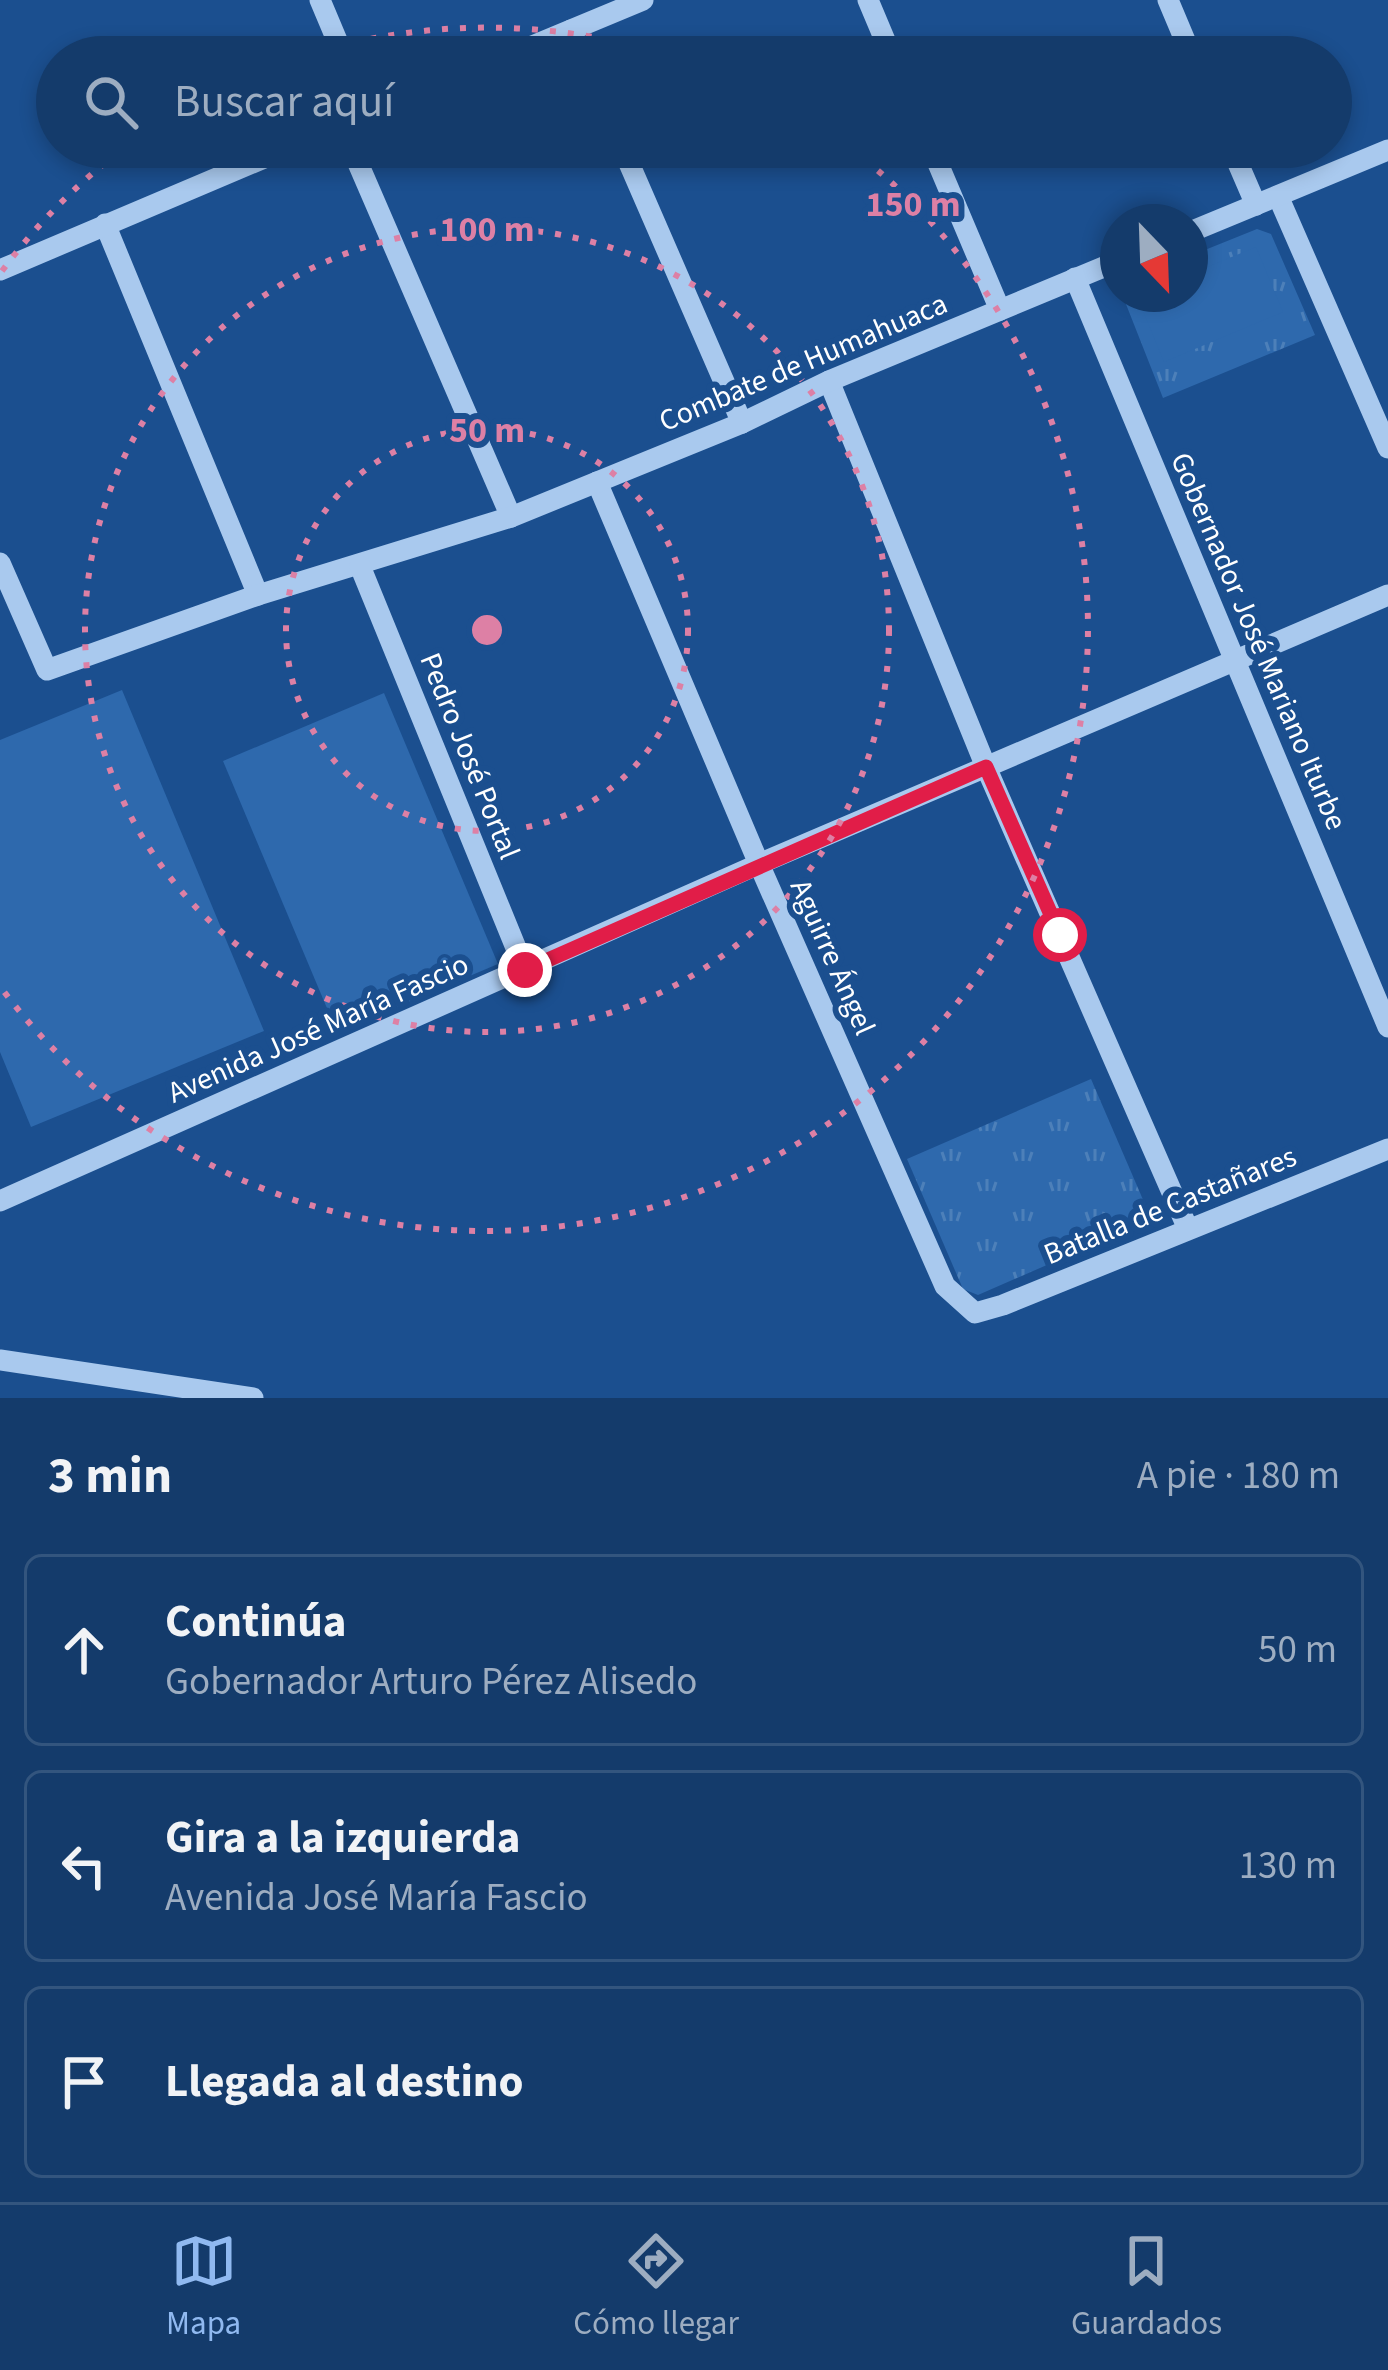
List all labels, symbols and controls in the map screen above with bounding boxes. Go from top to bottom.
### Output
search box [36,36,1352,168]
icon: search [78,69,144,135]
text: Buscar aquí [174,70,394,134]
text: 150 m [865,179,961,230]
text: 100 m [439,204,535,255]
north arrow [1100,204,1208,312]
street label: Combate de Humahuaca [652,282,954,443]
text: 50 m [449,405,525,456]
street label: Gobernador José Mariano Iturbe [1159,446,1358,837]
centre of rings [466,609,508,651]
street label: Pedro José Portal [409,646,531,866]
street label: Aguirre Ángel [779,872,886,1042]
route start [1033,908,1087,962]
street label: Avenida José María Fascio [161,943,475,1114]
route end [498,943,552,997]
street label: Batalla de Castañares [1037,1135,1303,1276]
text: 3 min [48,1440,172,1512]
text: A pie · 180 m [1137,1448,1340,1504]
text: Continúa [165,1590,347,1654]
icon: ahead [51,1617,117,1683]
text: 50 m [1258,1622,1337,1678]
text: Gobernador Arturo Pérez Alisedo [165,1654,697,1710]
text: Gira a la izquierda [165,1806,521,1870]
icon: left [51,1833,117,1899]
text: 130 m [1239,1838,1337,1894]
text: Avenida José María Fascio [165,1870,588,1926]
icon: arrive [51,2049,117,2115]
text: Llegada al destino [165,2050,524,2114]
tab: Mapa [166,2228,241,2347]
tab: Cómo llegar [573,2228,739,2347]
tab: Guardados [1071,2228,1222,2347]

